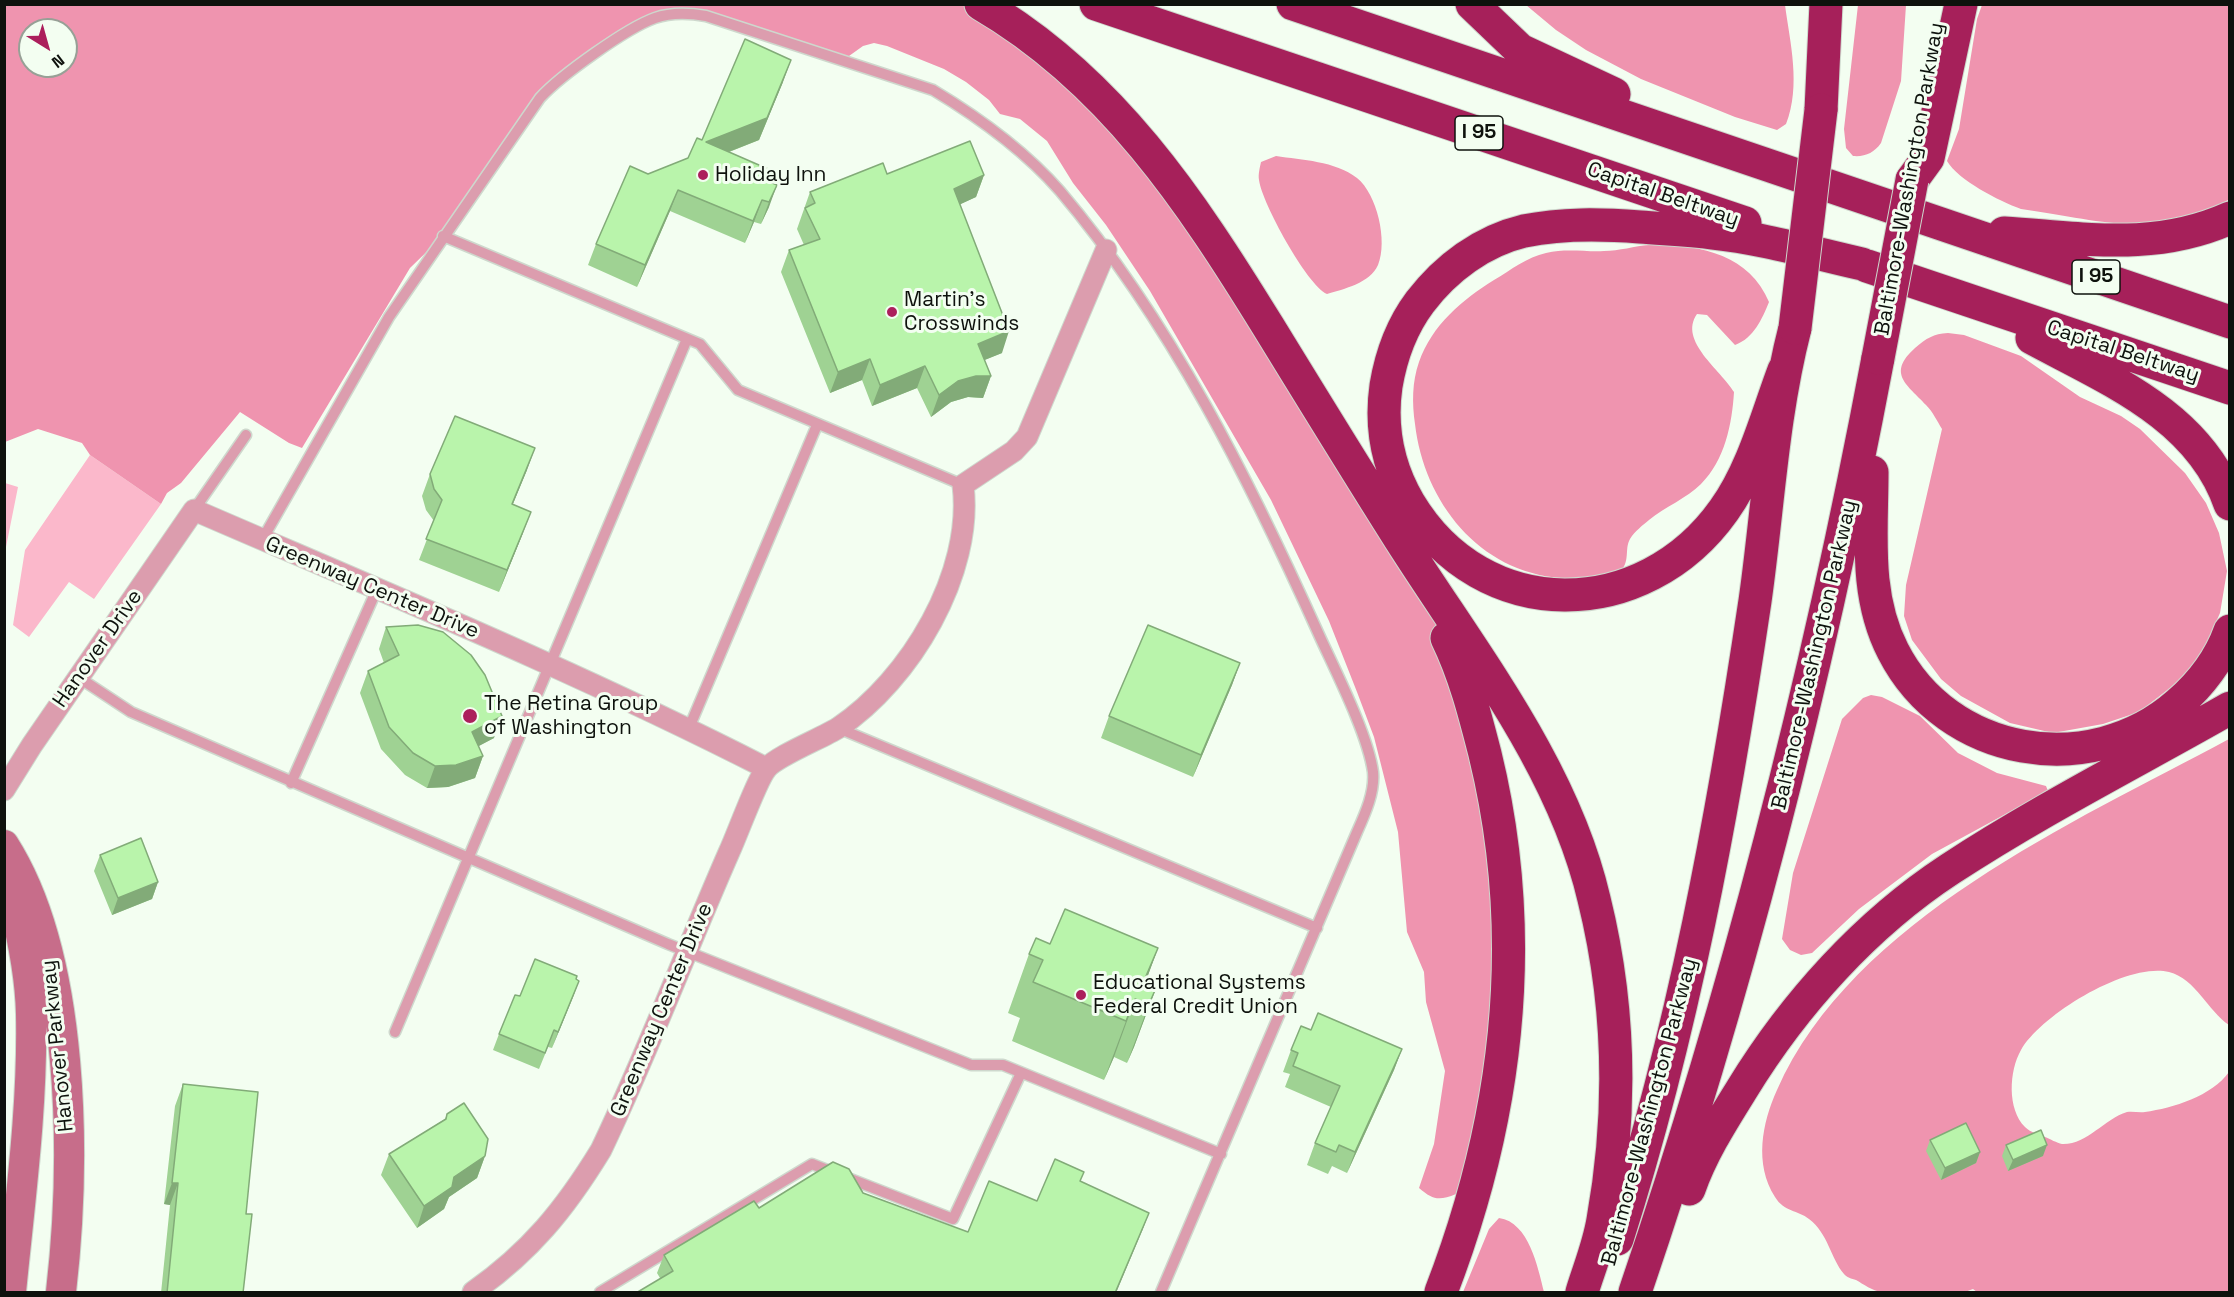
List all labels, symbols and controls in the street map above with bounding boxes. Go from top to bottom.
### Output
north arrow [18,18,78,78]
street label: Baltimore-Washington Parkway [1870,21,1950,337]
text: N [47,50,69,73]
road number: I 95 [1455,116,1503,150]
street label: Capital Beltway [1584,157,1742,233]
place label: Holiday Inn [715,162,826,188]
marker: Holiday Inn [696,168,710,182]
road number: I 95 [2072,260,2120,294]
place label: Martin's Crosswinds [904,287,1019,337]
marker: Martin's Crosswinds [885,305,899,319]
street label: Capital Beltway [2044,315,2202,389]
street label: Baltimore-Washington Parkway [1767,498,1863,812]
street label: Greenway Center Drive [261,532,483,644]
street label: Hanover Drive [48,585,148,713]
place label: The Retina Group of Washington [484,691,658,741]
marker: The Retina Group of Washington [461,707,479,725]
street label: Greenway Center Drive [606,899,718,1121]
street label: Baltimore-Washington Parkway [1597,956,1703,1268]
street label: Hanover Parkway [36,959,80,1133]
place label: Educational Systems Federal Credit Union [1093,970,1306,1020]
marker: Educational Systems Federal Credit Union [1074,988,1088,1002]

